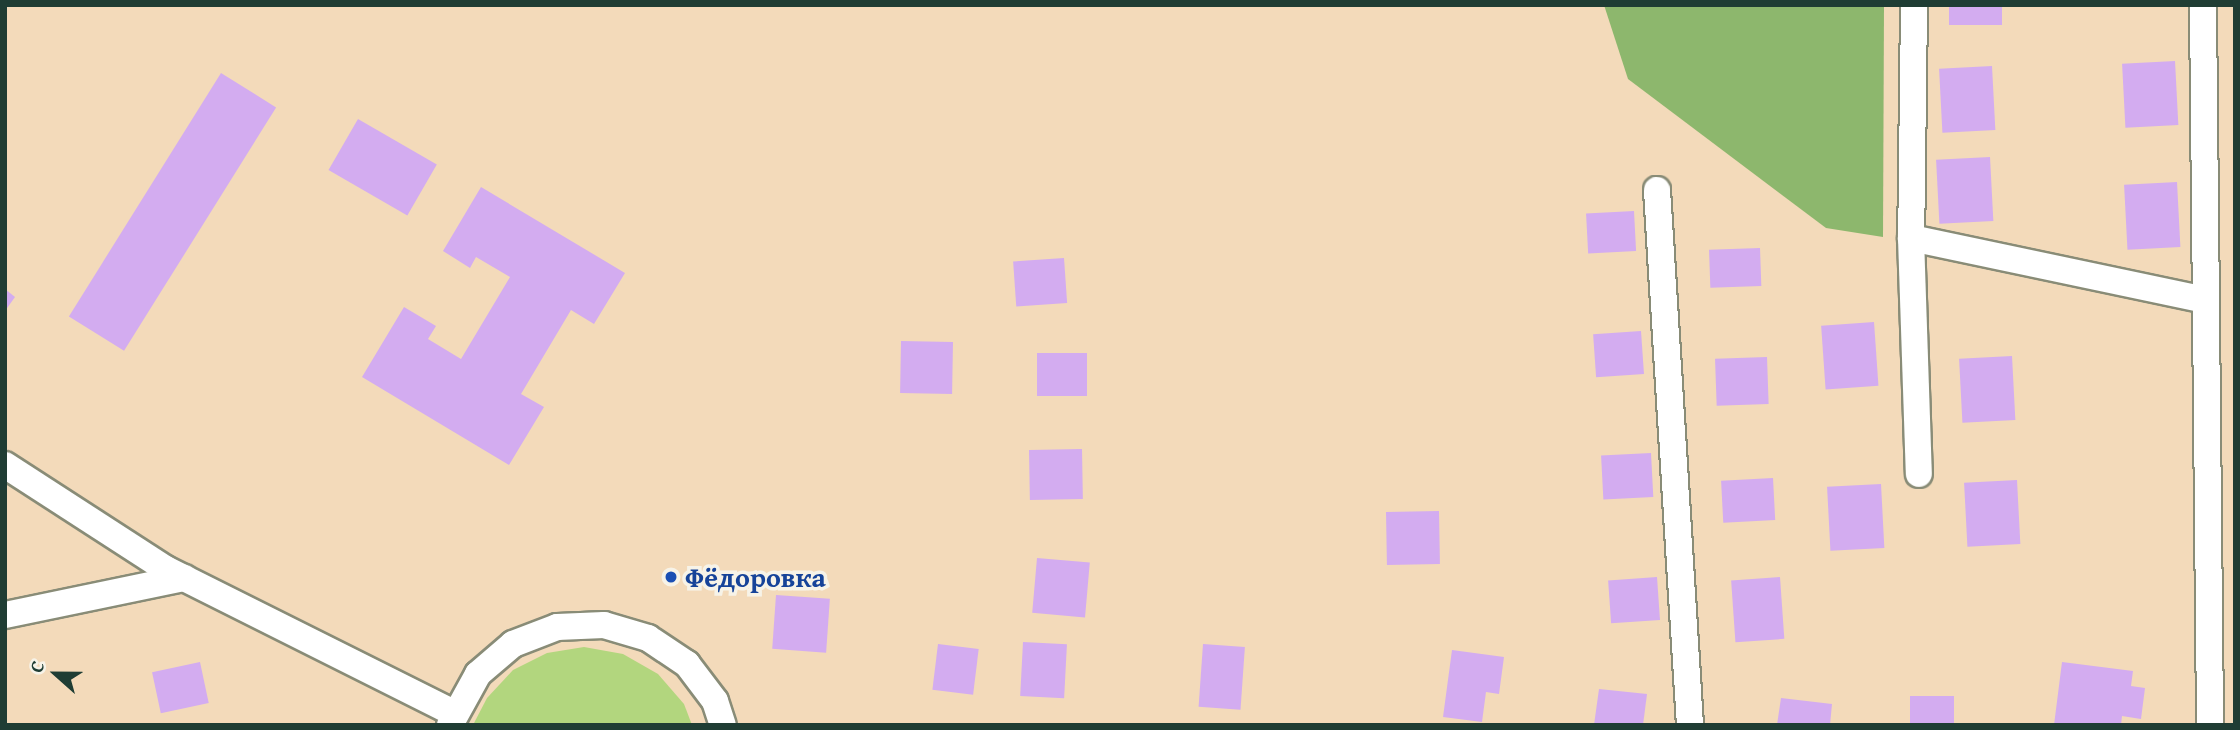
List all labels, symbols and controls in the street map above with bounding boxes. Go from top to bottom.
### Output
place label: Фёдоровка [685,560,826,594]
marker: Фёдоровка [663,569,679,585]
north arrow [21,639,91,709]
text: С [21,656,51,677]

